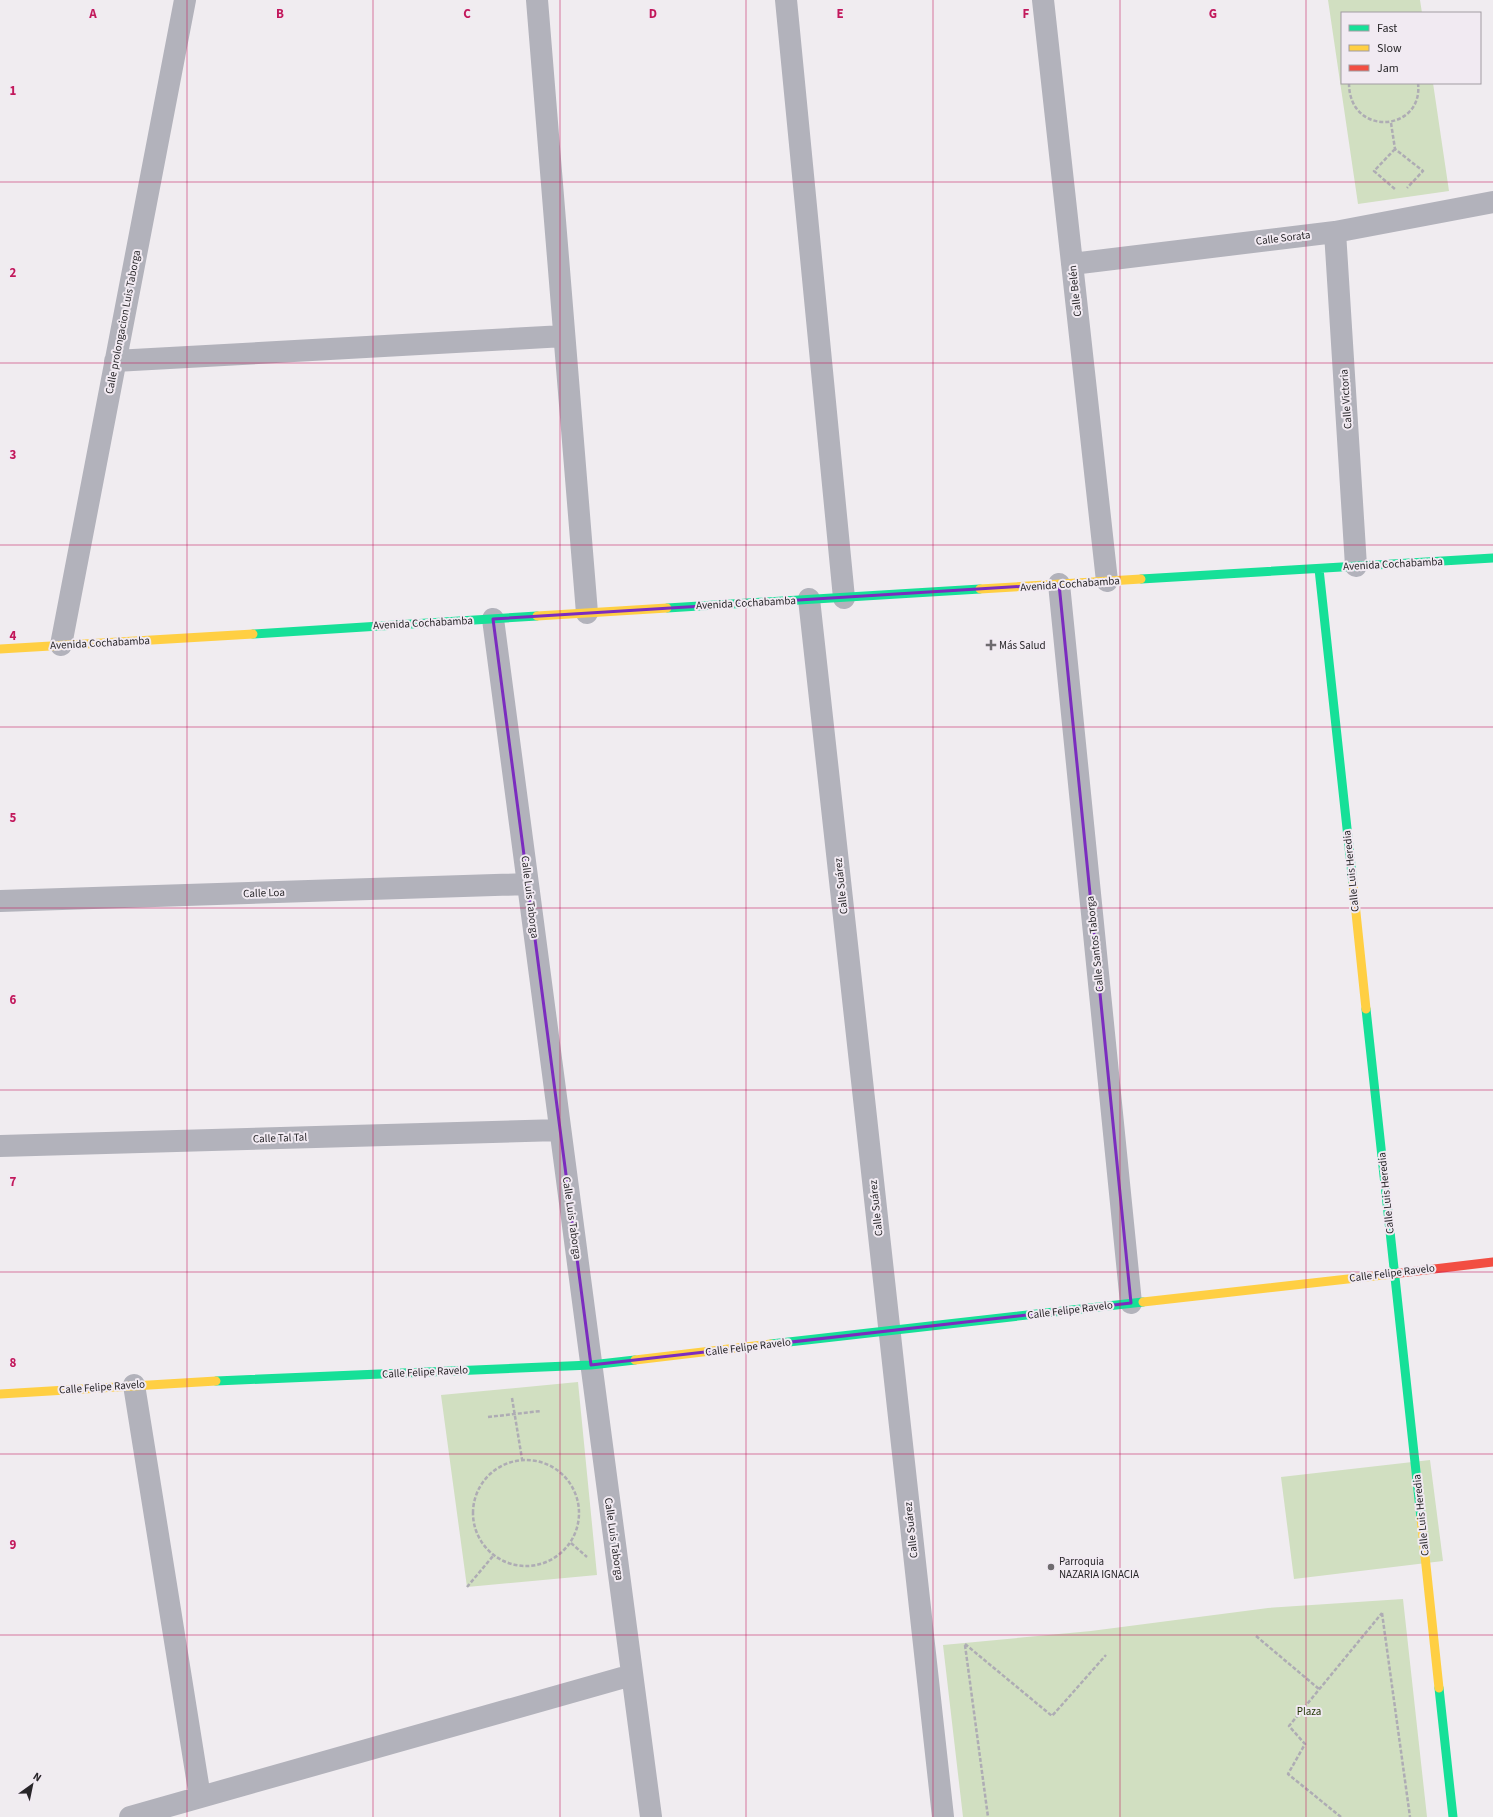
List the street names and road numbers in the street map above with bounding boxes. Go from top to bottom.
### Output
street label: Calle Sorata [1255,227,1311,249]
street label: Calle prolongacion Luis Taborga [102,249,144,395]
street label: Calle Belén [1065,265,1085,317]
street label: Calle Victoria [1336,369,1356,429]
street label: Avenida Cochabamba [1343,554,1443,574]
street label: Avenida Cochabamba [1020,573,1120,595]
street label: Avenida Cochabamba [696,593,796,613]
street label: Avenida Cochabamba [373,613,473,633]
street label: Avenida Cochabamba [50,633,150,653]
street label: Calle Luis Heredia [1339,829,1363,913]
street label: Calle Luis Taborga [517,855,543,939]
street label: Calle Suárez [831,857,851,915]
street label: Calle Loa [243,885,285,901]
street label: Calle Santos Taborga [1083,895,1107,993]
street label: Calle Tal Tal [253,1130,308,1146]
street label: Calle Luis Heredia [1374,1151,1398,1235]
street label: Calle Luis Taborga [559,1176,585,1260]
street label: Calle Suárez [866,1179,886,1237]
street label: Calle Felipe Ravelo [1348,1260,1436,1286]
street label: Calle Felipe Ravelo [1026,1297,1114,1323]
street label: Calle Felipe Ravelo [704,1334,792,1360]
street label: Calle Felipe Ravelo [382,1362,468,1382]
street label: Calle Felipe Ravelo [58,1377,146,1397]
street label: Calle Luis Heredia [1409,1473,1433,1557]
street label: Calle Luis Taborga [601,1497,627,1581]
street label: Calle Suárez [901,1501,921,1559]

